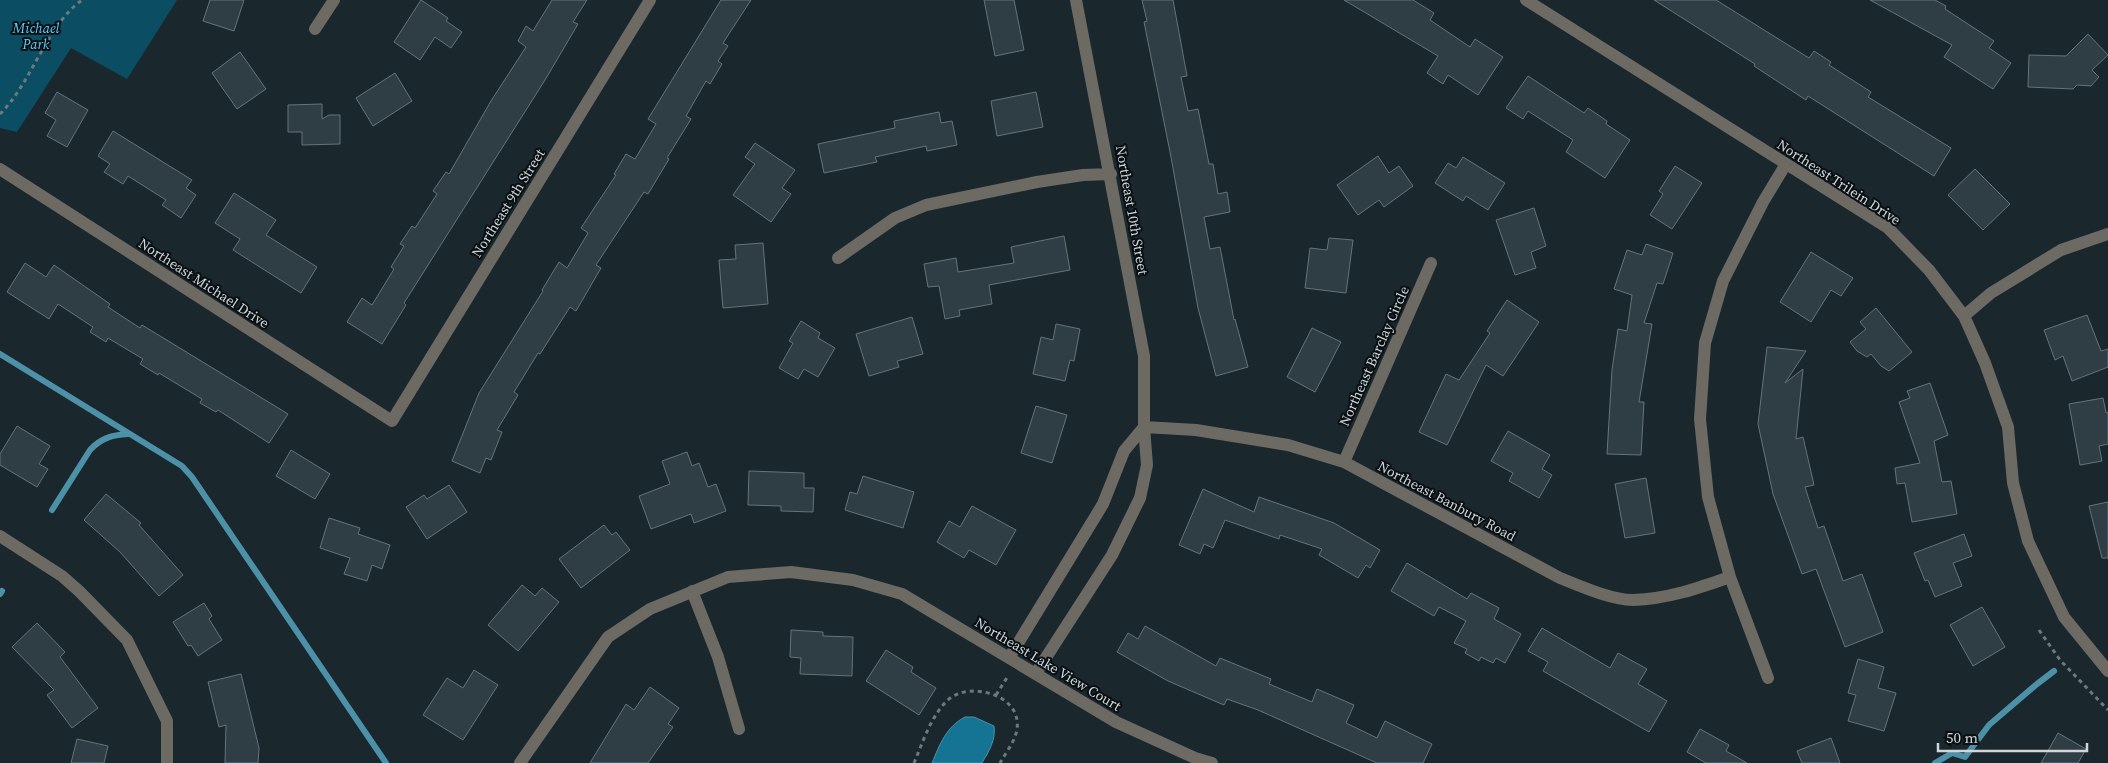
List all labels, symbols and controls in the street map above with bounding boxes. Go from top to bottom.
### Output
park label: Michael Park [12,18,60,54]
street label: Northeast Trilein Drive [1773,134,1905,230]
street label: Northeast 10th Street [1111,144,1153,277]
street label: Northeast 9th Street [467,145,550,261]
street label: Northeast Michael Drive [135,233,273,333]
street label: Northeast Barclay Circle [1334,283,1414,429]
street label: Northeast Banbury Road [1374,456,1520,546]
street label: Northeast Lake View Court [971,612,1125,716]
scale bar [1938,720,2087,752]
text: 50 m [1946,727,1978,748]

